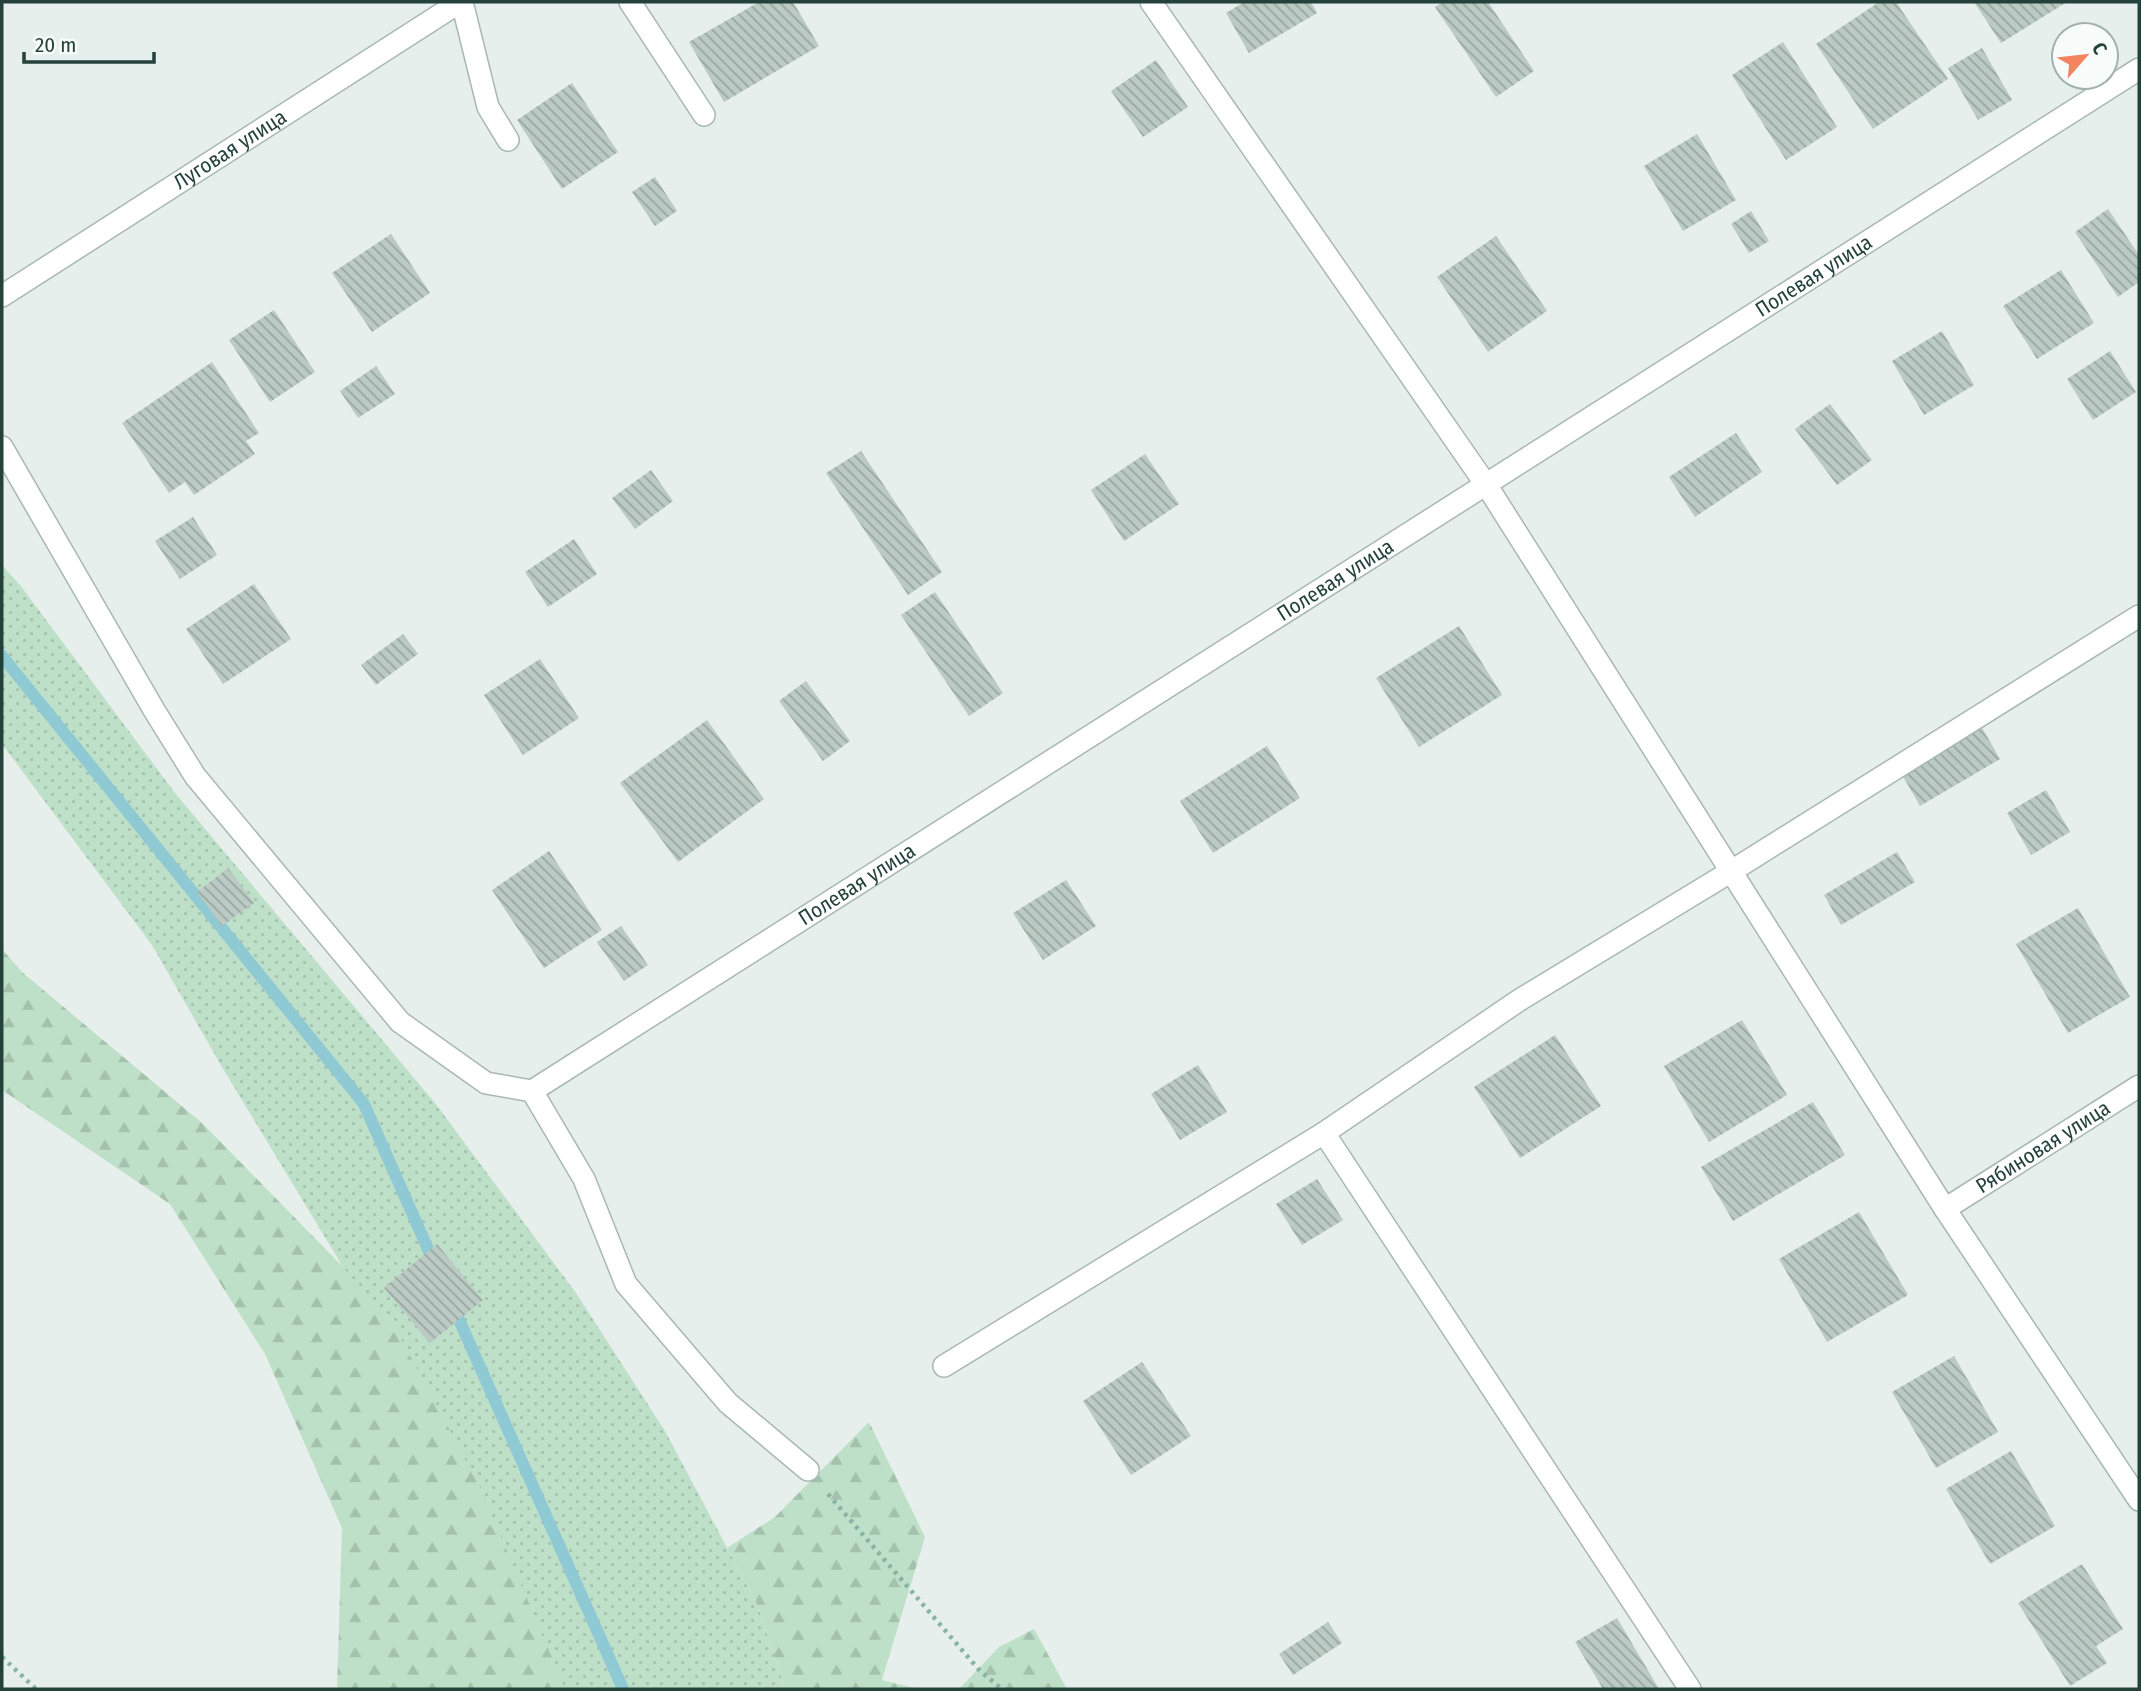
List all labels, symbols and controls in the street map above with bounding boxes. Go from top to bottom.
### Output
scale bar [24,21,154,65]
north arrow [2050,21,2120,91]
text: 20 m [35,32,76,58]
text: С [2087,38,2112,58]
street label: Луговая улица [169,104,291,195]
street label: Полевая улица [1751,229,1877,323]
street label: Полевая улица [1272,533,1399,627]
street label: Полевая улица [794,838,920,931]
street label: Рябиновая улица [1971,1095,2115,1199]

